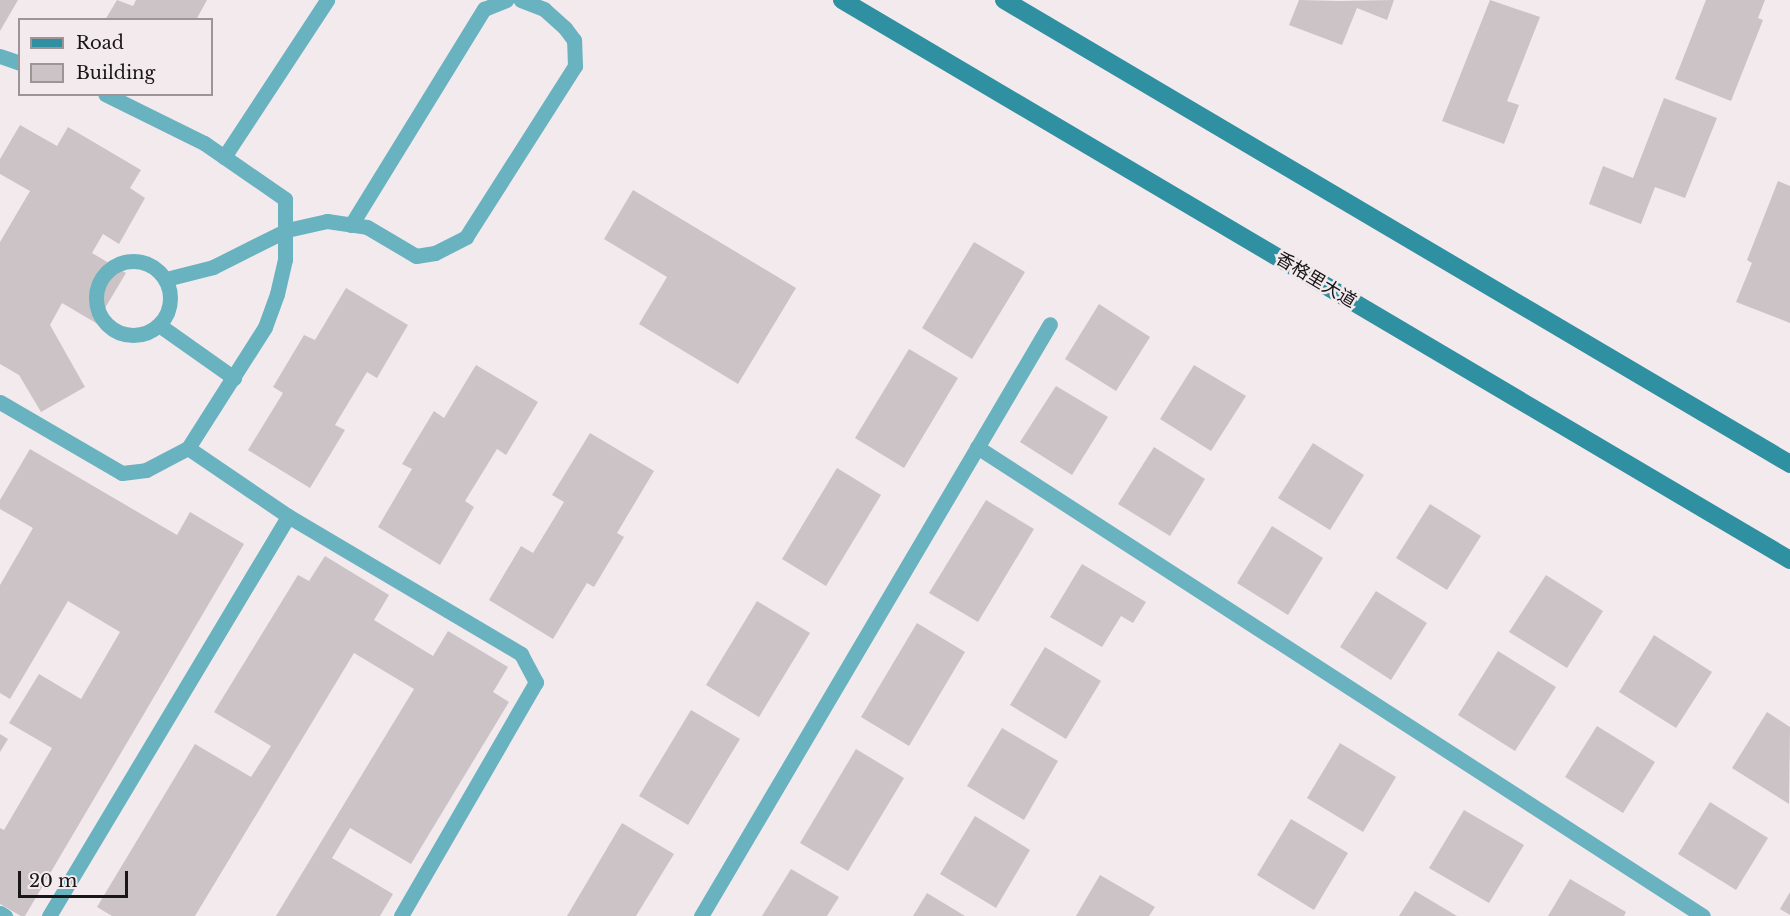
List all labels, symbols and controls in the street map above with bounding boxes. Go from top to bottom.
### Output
legend [18,18,213,96]
text: Road [76,32,124,54]
text: Building [76,62,155,84]
street label: 香格里大道 [1272,248,1360,312]
scale bar [21,859,130,897]
text: 20 m [29,870,77,892]

